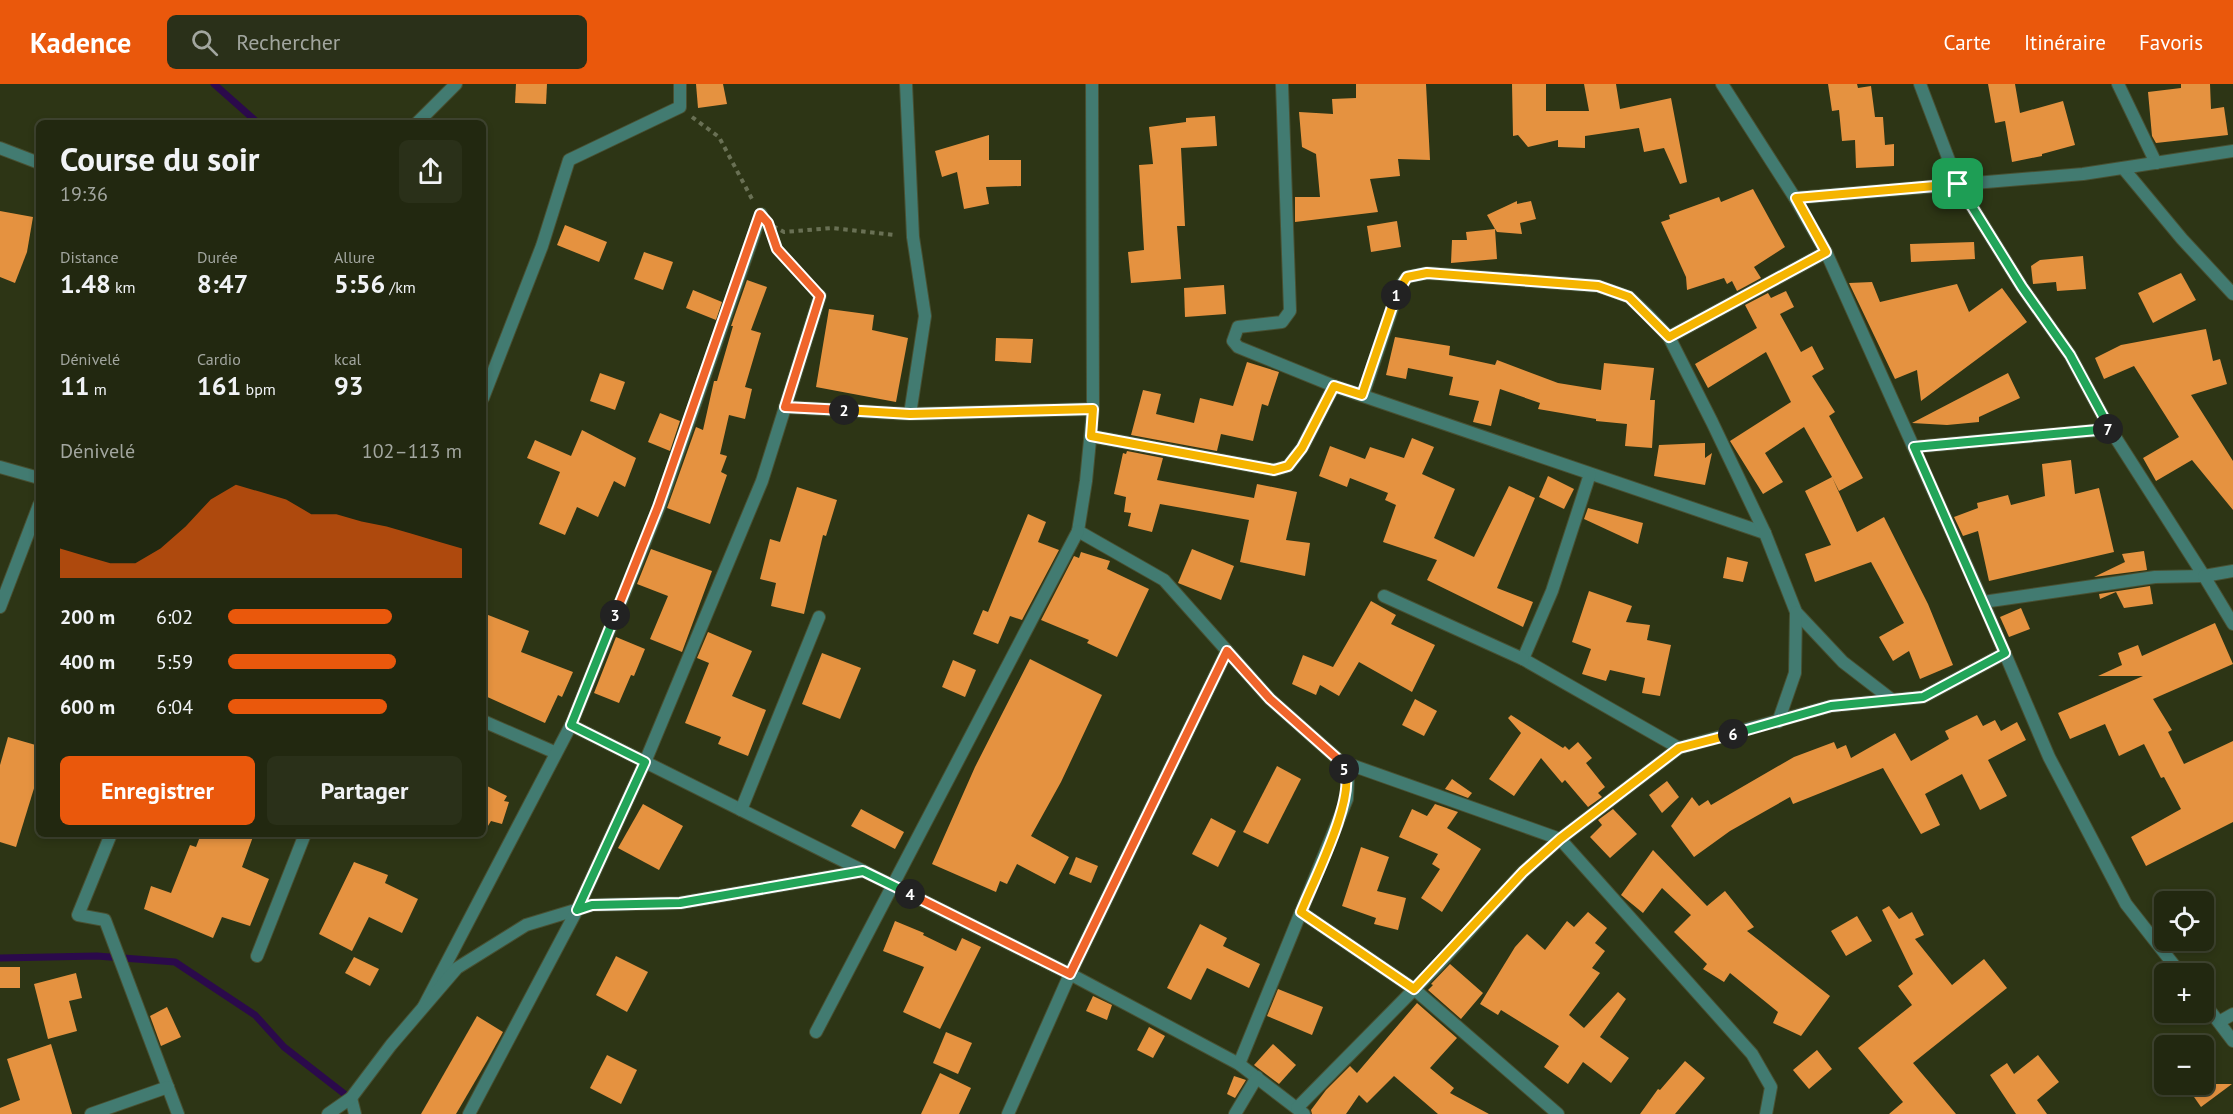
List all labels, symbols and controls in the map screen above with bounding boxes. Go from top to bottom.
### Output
search box [167,15,587,69]
text: Kadence [30,24,131,61]
icon: search [188,26,221,59]
text: Rechercher [236,28,340,56]
text: Carte [1944,29,1991,56]
text: Itinéraire [2024,29,2106,56]
text: Favoris [2139,29,2203,56]
text: Course du soir [60,137,259,180]
button: share [399,140,462,203]
pin [1932,158,1983,209]
icon: arrive [1941,167,1974,200]
text: 19:36 [60,181,108,207]
text: Distance [60,247,119,267]
text: Durée [197,247,238,267]
text: Allure [334,247,375,267]
text: 1.48 [60,267,111,300]
text: 8:47 [197,267,248,300]
text: 5:56 [334,267,385,300]
text: km [111,277,136,297]
text: /km [385,277,416,297]
pin: 1 [1381,280,1411,310]
text: 1 [1391,285,1401,305]
text: Dénivelé [60,349,120,369]
text: Cardio [197,349,241,369]
text: kcal [334,349,361,369]
text: 11 [60,369,89,402]
text: 161 [197,369,241,402]
text: 93 [334,369,363,402]
text: m [89,379,107,399]
text: bpm [241,379,276,399]
pin: 2 [829,395,859,425]
text: 2 [839,400,849,420]
pin: 7 [2093,414,2123,444]
text: 7 [2103,419,2113,439]
text: Dénivelé [60,438,135,464]
text: 102–113 m [362,438,462,464]
pin: 3 [600,600,630,630]
text: 200 m [60,604,115,630]
text: 6:02 [156,604,193,630]
text: 3 [610,605,620,625]
text: 400 m [60,649,115,675]
text: 5:59 [156,649,193,675]
text: 600 m [60,694,115,720]
text: 6:04 [156,694,193,720]
pin: 6 [1718,719,1748,749]
text: 6 [1728,724,1738,744]
pin: 5 [1329,754,1359,784]
button: Enregistrer [60,756,255,825]
button: Partager [267,756,462,825]
text: 5 [1339,759,1349,779]
pin: 4 [895,879,925,909]
text: 4 [905,884,915,904]
map controls [2154,891,2214,1095]
button: locate [2154,891,2214,951]
button: + [2154,963,2214,1023]
button: − [2154,1035,2214,1095]

